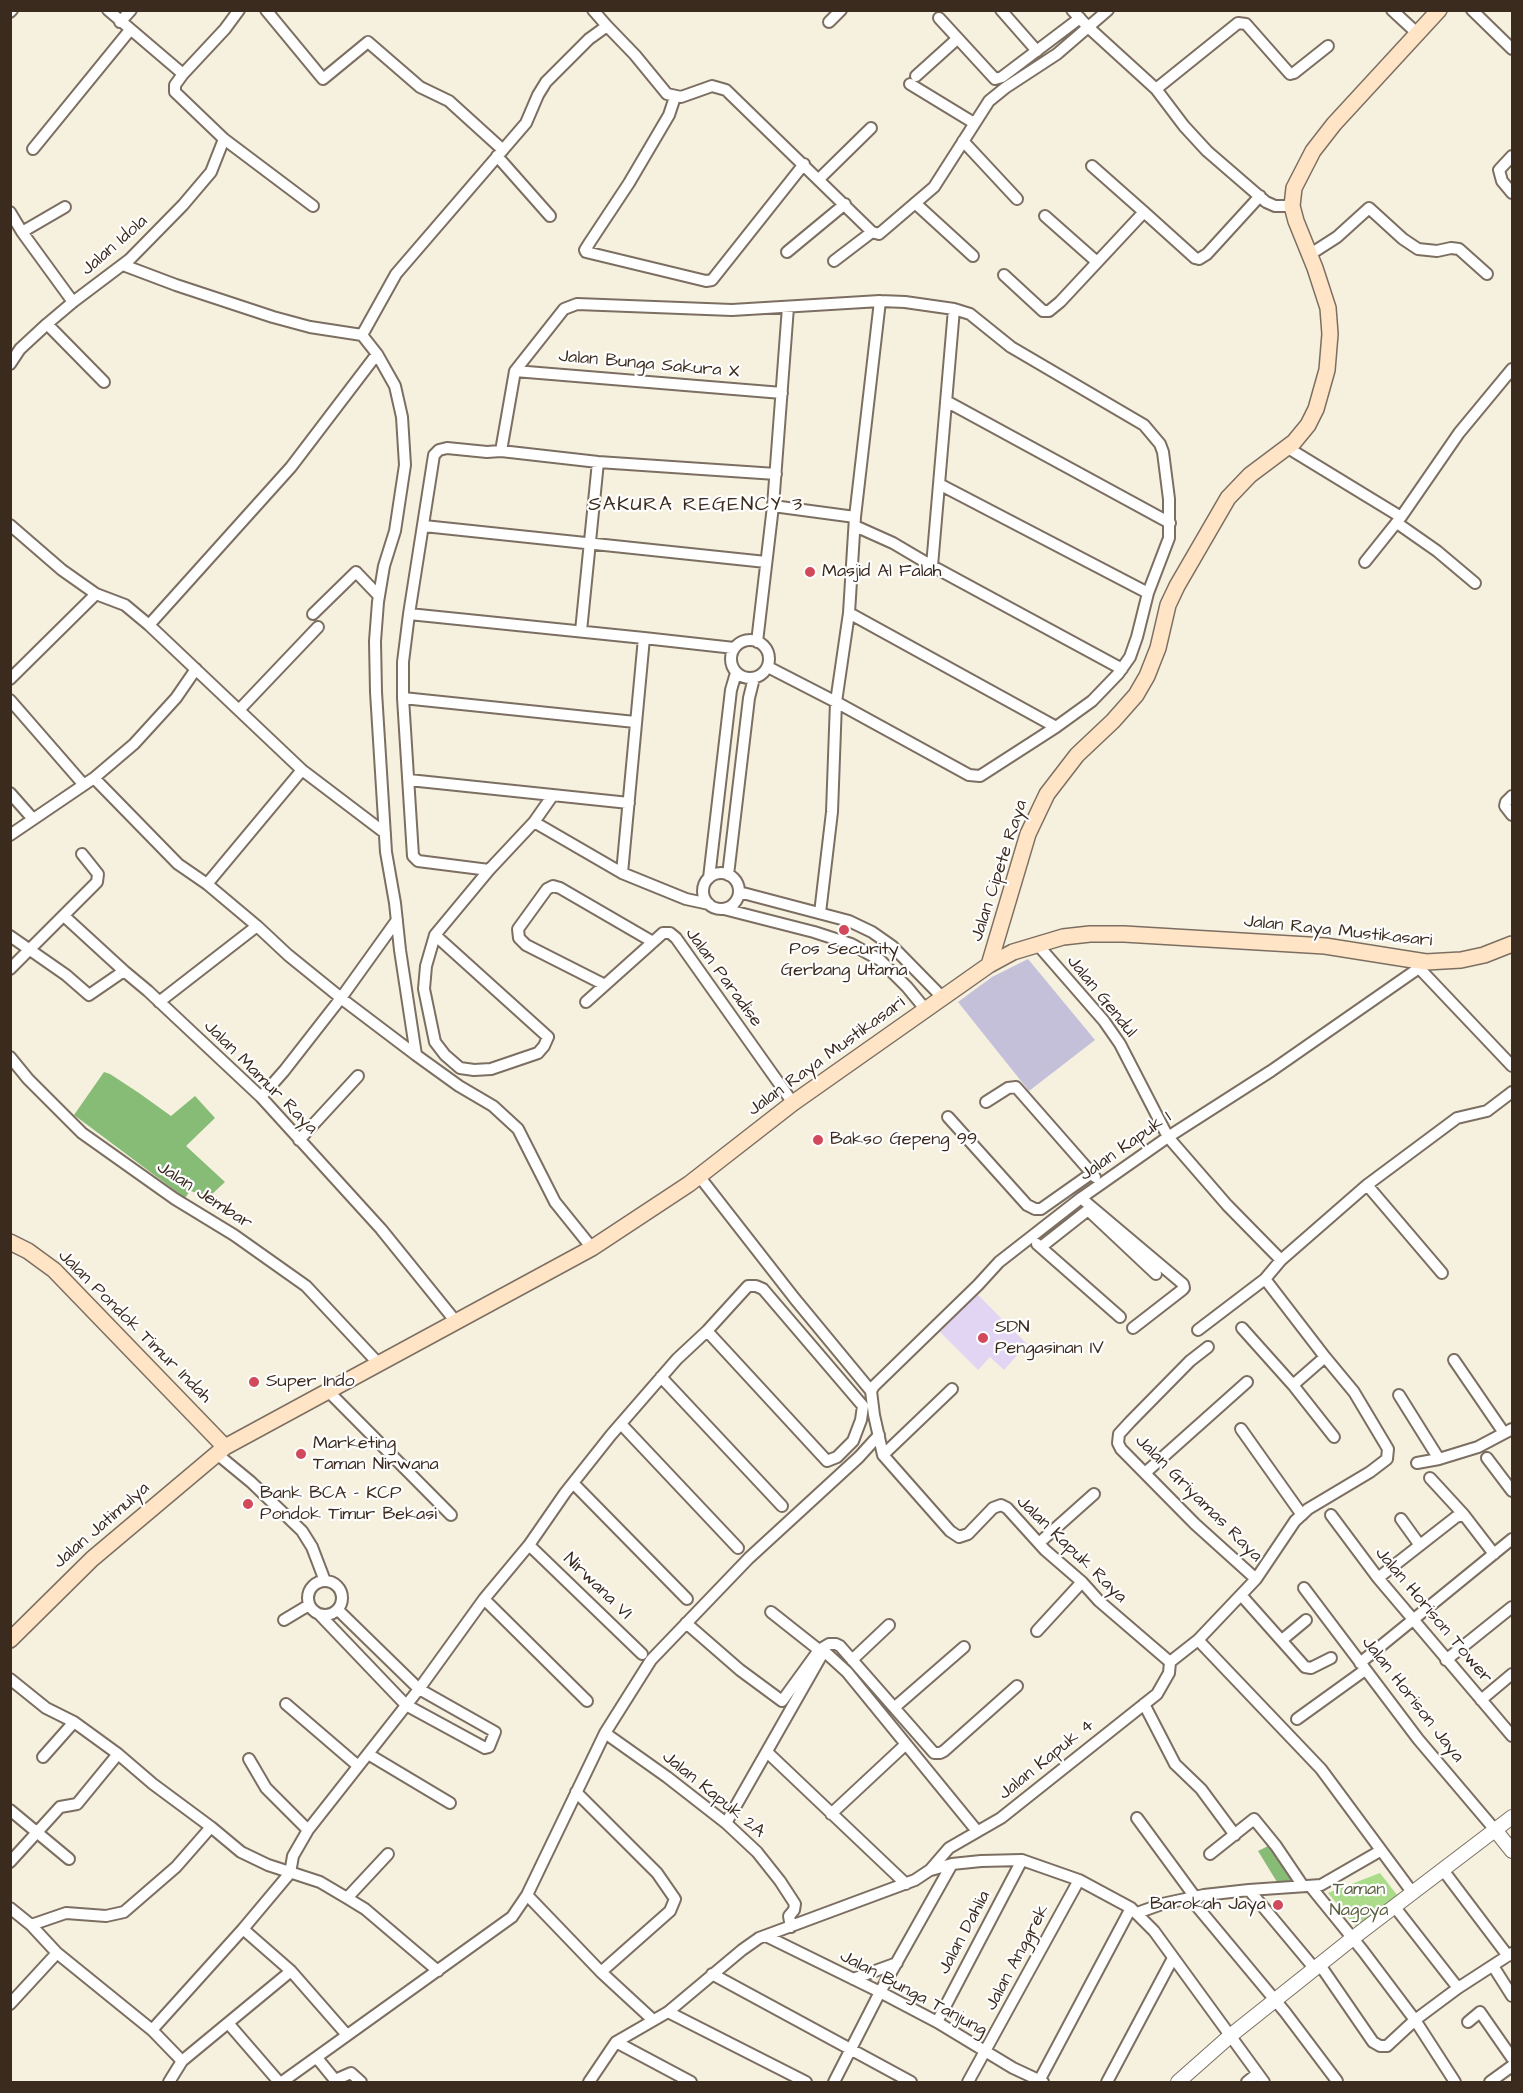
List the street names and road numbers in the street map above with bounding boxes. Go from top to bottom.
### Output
street label: Jalan Idola [77,211,153,281]
street label: Jalan Bunga Sakura X [558,346,740,384]
street label: Jalan Cipete Raya [967,798,1033,944]
street label: Jalan Raya Mustikasari [1243,911,1433,953]
street label: Jalan Paradise [680,924,766,1032]
street label: Jalan Gendul [1061,952,1141,1042]
street label: Jalan Raya Mustikasari [744,993,910,1121]
street label: Jalan Mamur Raya [199,1017,321,1139]
street label: Jalan Kapuk 1 [1076,1108,1176,1186]
street label: Jalan Jembar [152,1157,256,1235]
street label: Jalan Pondok Timur Indah [53,1246,215,1408]
street label: Jalan Griyamas Raya [1130,1431,1266,1567]
street label: Jalan Jatimulya [49,1478,155,1574]
street label: Jalan Kapuk Raya [1011,1492,1131,1608]
street label: Jalan Horison Tower [1370,1543,1496,1689]
street label: Nirwana VI [558,1549,636,1625]
street label: Jalan Horison Jaya [1356,1633,1468,1767]
street label: Jalan Kapuk 4 [995,1715,1099,1805]
street label: Jalan Kapuk 2A [657,1747,769,1843]
street label: Jalan Dahlia [934,1888,996,1978]
street label: Jalan Anggrek [981,1901,1055,2015]
street label: Jalan Bunga Tanjung [836,1946,990,2042]

